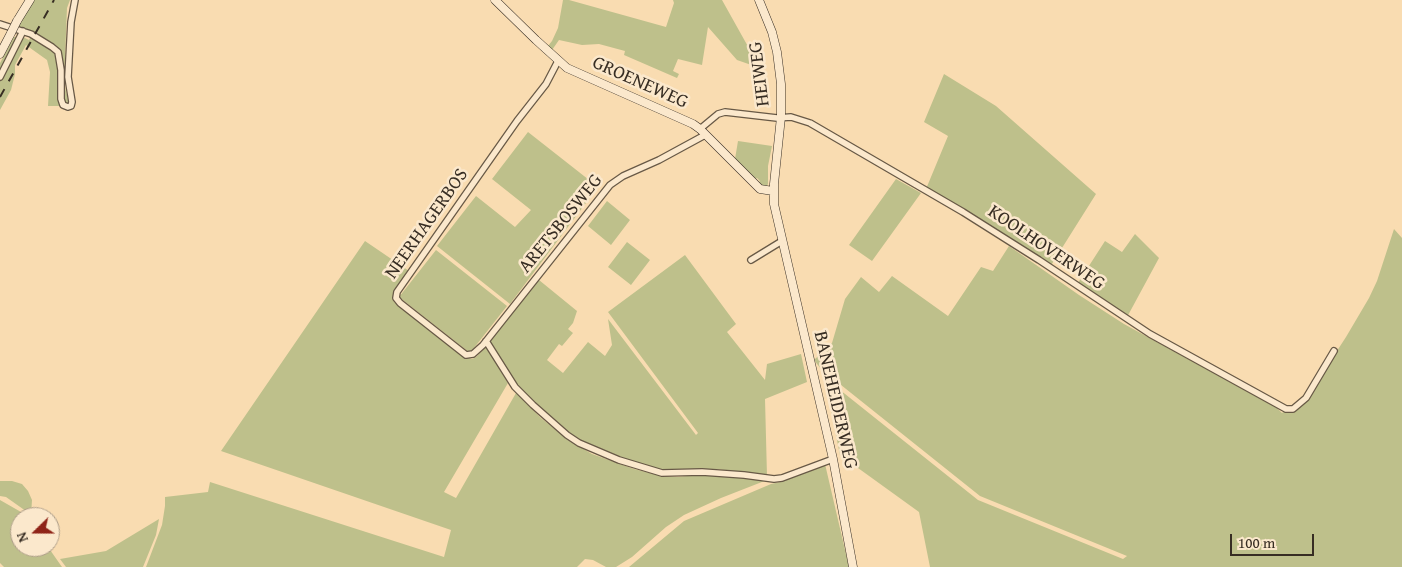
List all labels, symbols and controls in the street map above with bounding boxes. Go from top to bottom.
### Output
street label: HEIWEG [745,40,775,108]
street label: GROENEWEG [589,52,691,114]
street label: NEERHAGERBOS [380,164,474,284]
street label: ARETSBOSWEG [514,170,608,278]
street label: KOOLHOVERWEG [983,201,1109,295]
street label: BANEHEIDERWEG [808,329,862,471]
north arrow [10,507,60,557]
scale bar [1232,524,1316,556]
text: N [11,529,33,545]
text: 100 m [1238,532,1275,553]

